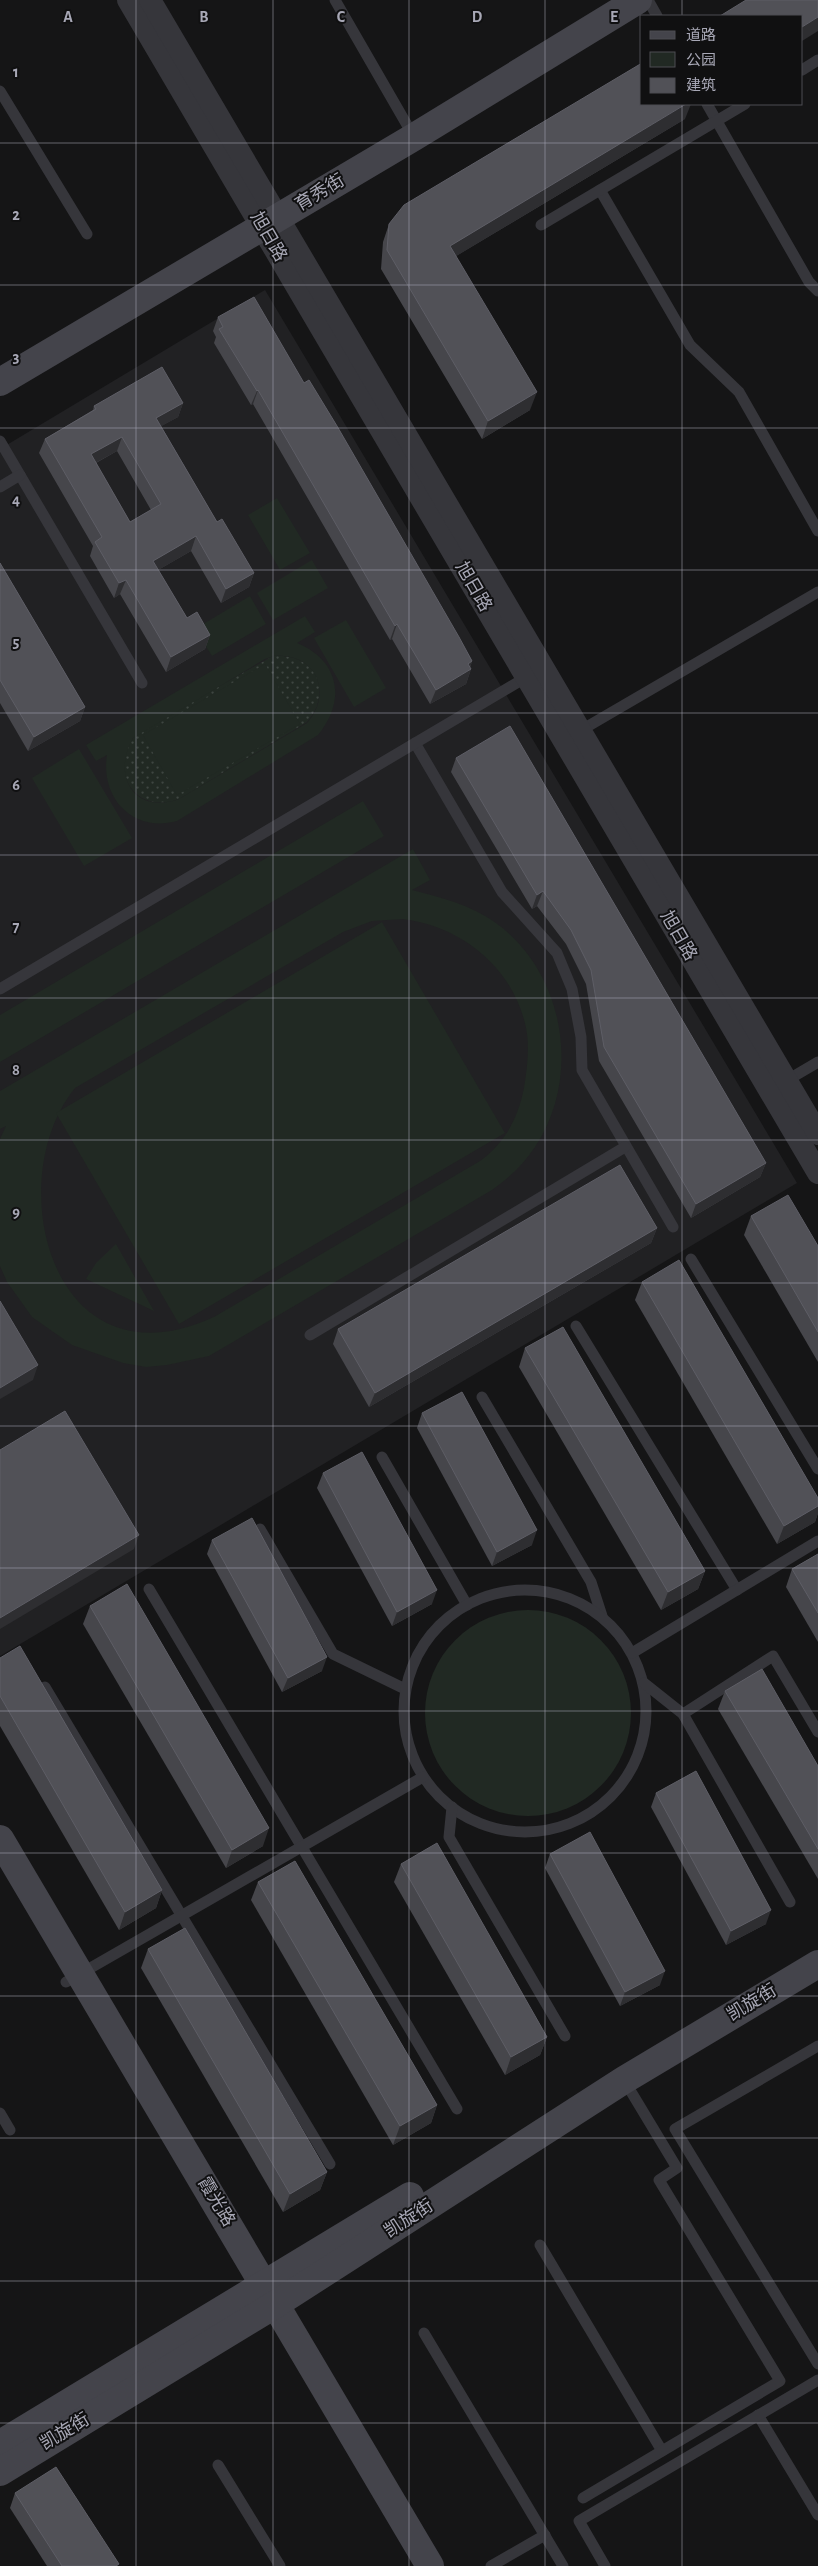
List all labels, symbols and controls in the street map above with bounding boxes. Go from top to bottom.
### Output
text: A [63,9,73,25]
text: B [199,9,209,25]
text: C [337,9,346,25]
text: D [472,9,483,25]
text: E [610,9,618,25]
legend [640,15,803,105]
text: 道路 [686,27,716,43]
text: 公园 [686,52,716,68]
text: 1 [13,64,19,80]
text: 建筑 [686,77,716,93]
street label: 育秀街 [291,170,348,215]
text: 2 [12,207,20,223]
street label: 旭日路 [247,208,291,265]
text: 3 [13,349,20,365]
text: 4 [12,492,20,508]
street label: 旭日路 [452,558,496,615]
text: 5 [13,634,20,650]
text: 6 [12,777,20,793]
street label: 旭日路 [657,907,701,964]
text: 7 [13,919,20,935]
text: 8 [12,1062,20,1078]
text: 9 [12,1204,20,1220]
street label: 凯旋街 [723,1980,780,2025]
street label: 霞光路 [194,2173,239,2230]
street label: 凯旋街 [380,2195,437,2241]
street label: 凯旋街 [36,2409,93,2454]

